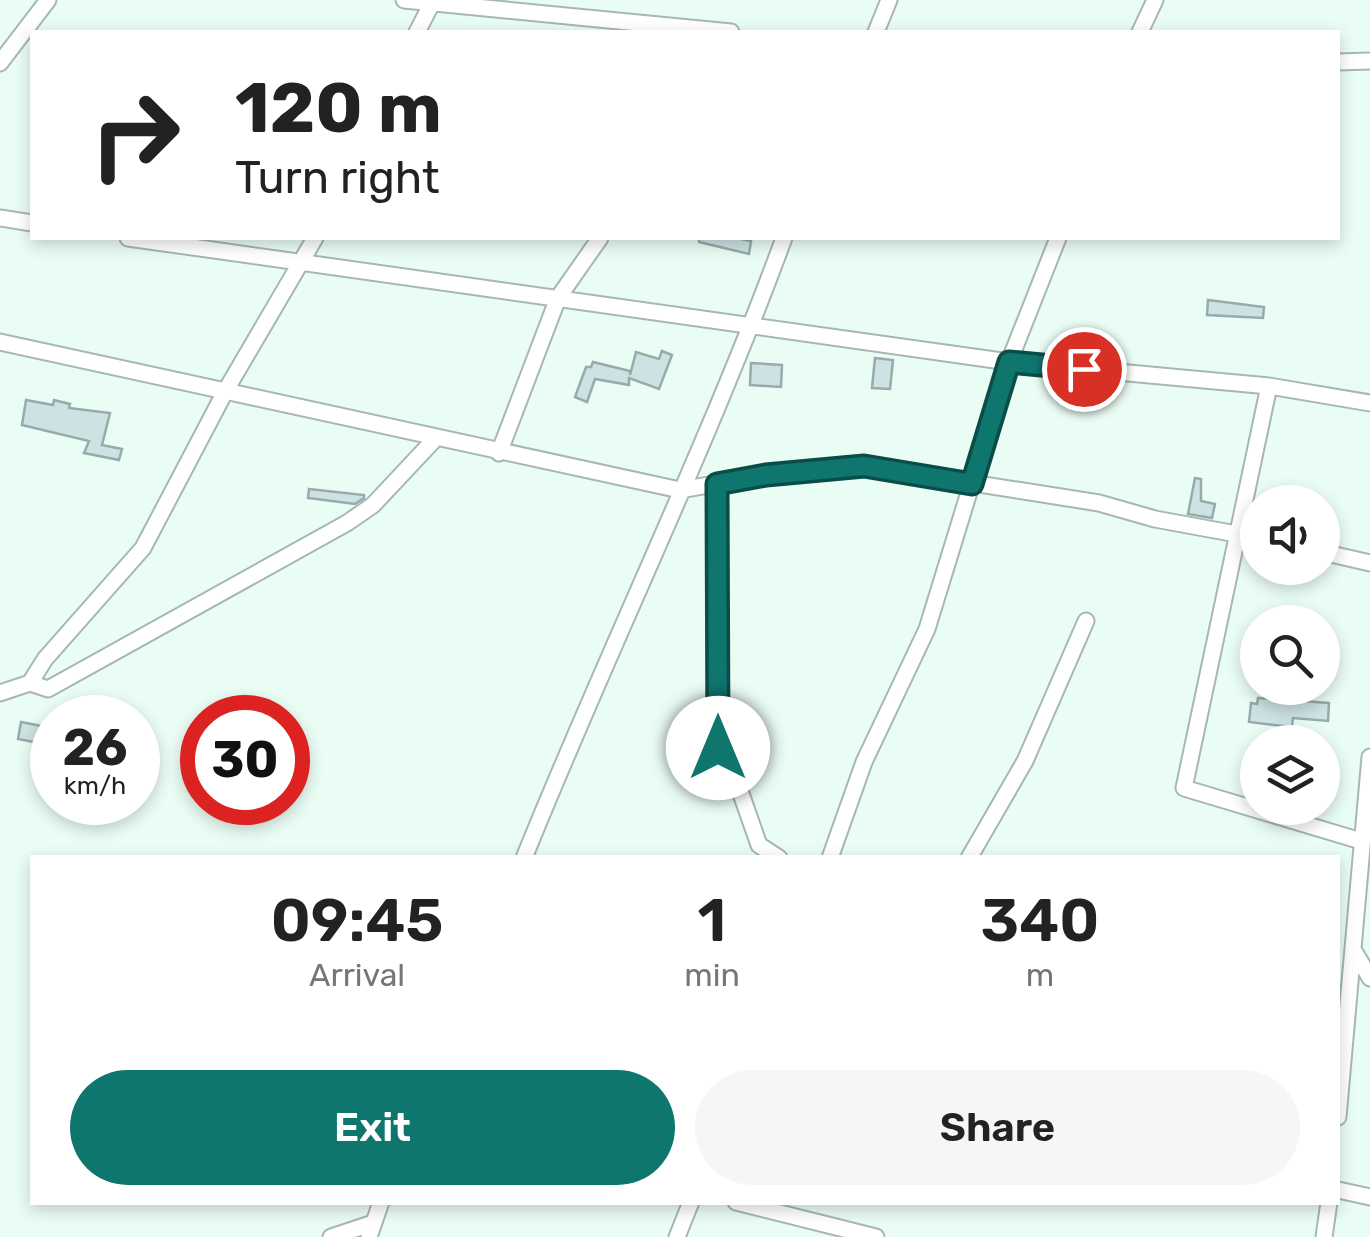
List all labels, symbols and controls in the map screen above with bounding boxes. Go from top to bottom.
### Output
text: 120 m [235,67,442,150]
icon: right [70,70,200,200]
text: Turn right [235,151,439,204]
pin [1042,327,1127,412]
icon: arrive [1057,342,1112,397]
map controls [1240,485,1340,825]
button: sound [1240,485,1340,585]
button: search [1240,605,1340,705]
speed limit sign: 30 [180,695,310,825]
position arrow [666,696,770,800]
text: 26 [62,718,128,778]
button: layers [1240,725,1340,825]
text: km/h [64,771,126,800]
text: 09:45 [271,885,443,956]
text: 1 [698,885,726,956]
text: 340 [981,885,1099,956]
text: Arrival [309,956,405,994]
text: min [684,956,740,994]
text: m [1026,956,1054,994]
button: Exit [70,1070,675,1185]
button: Share [695,1070,1300,1185]

